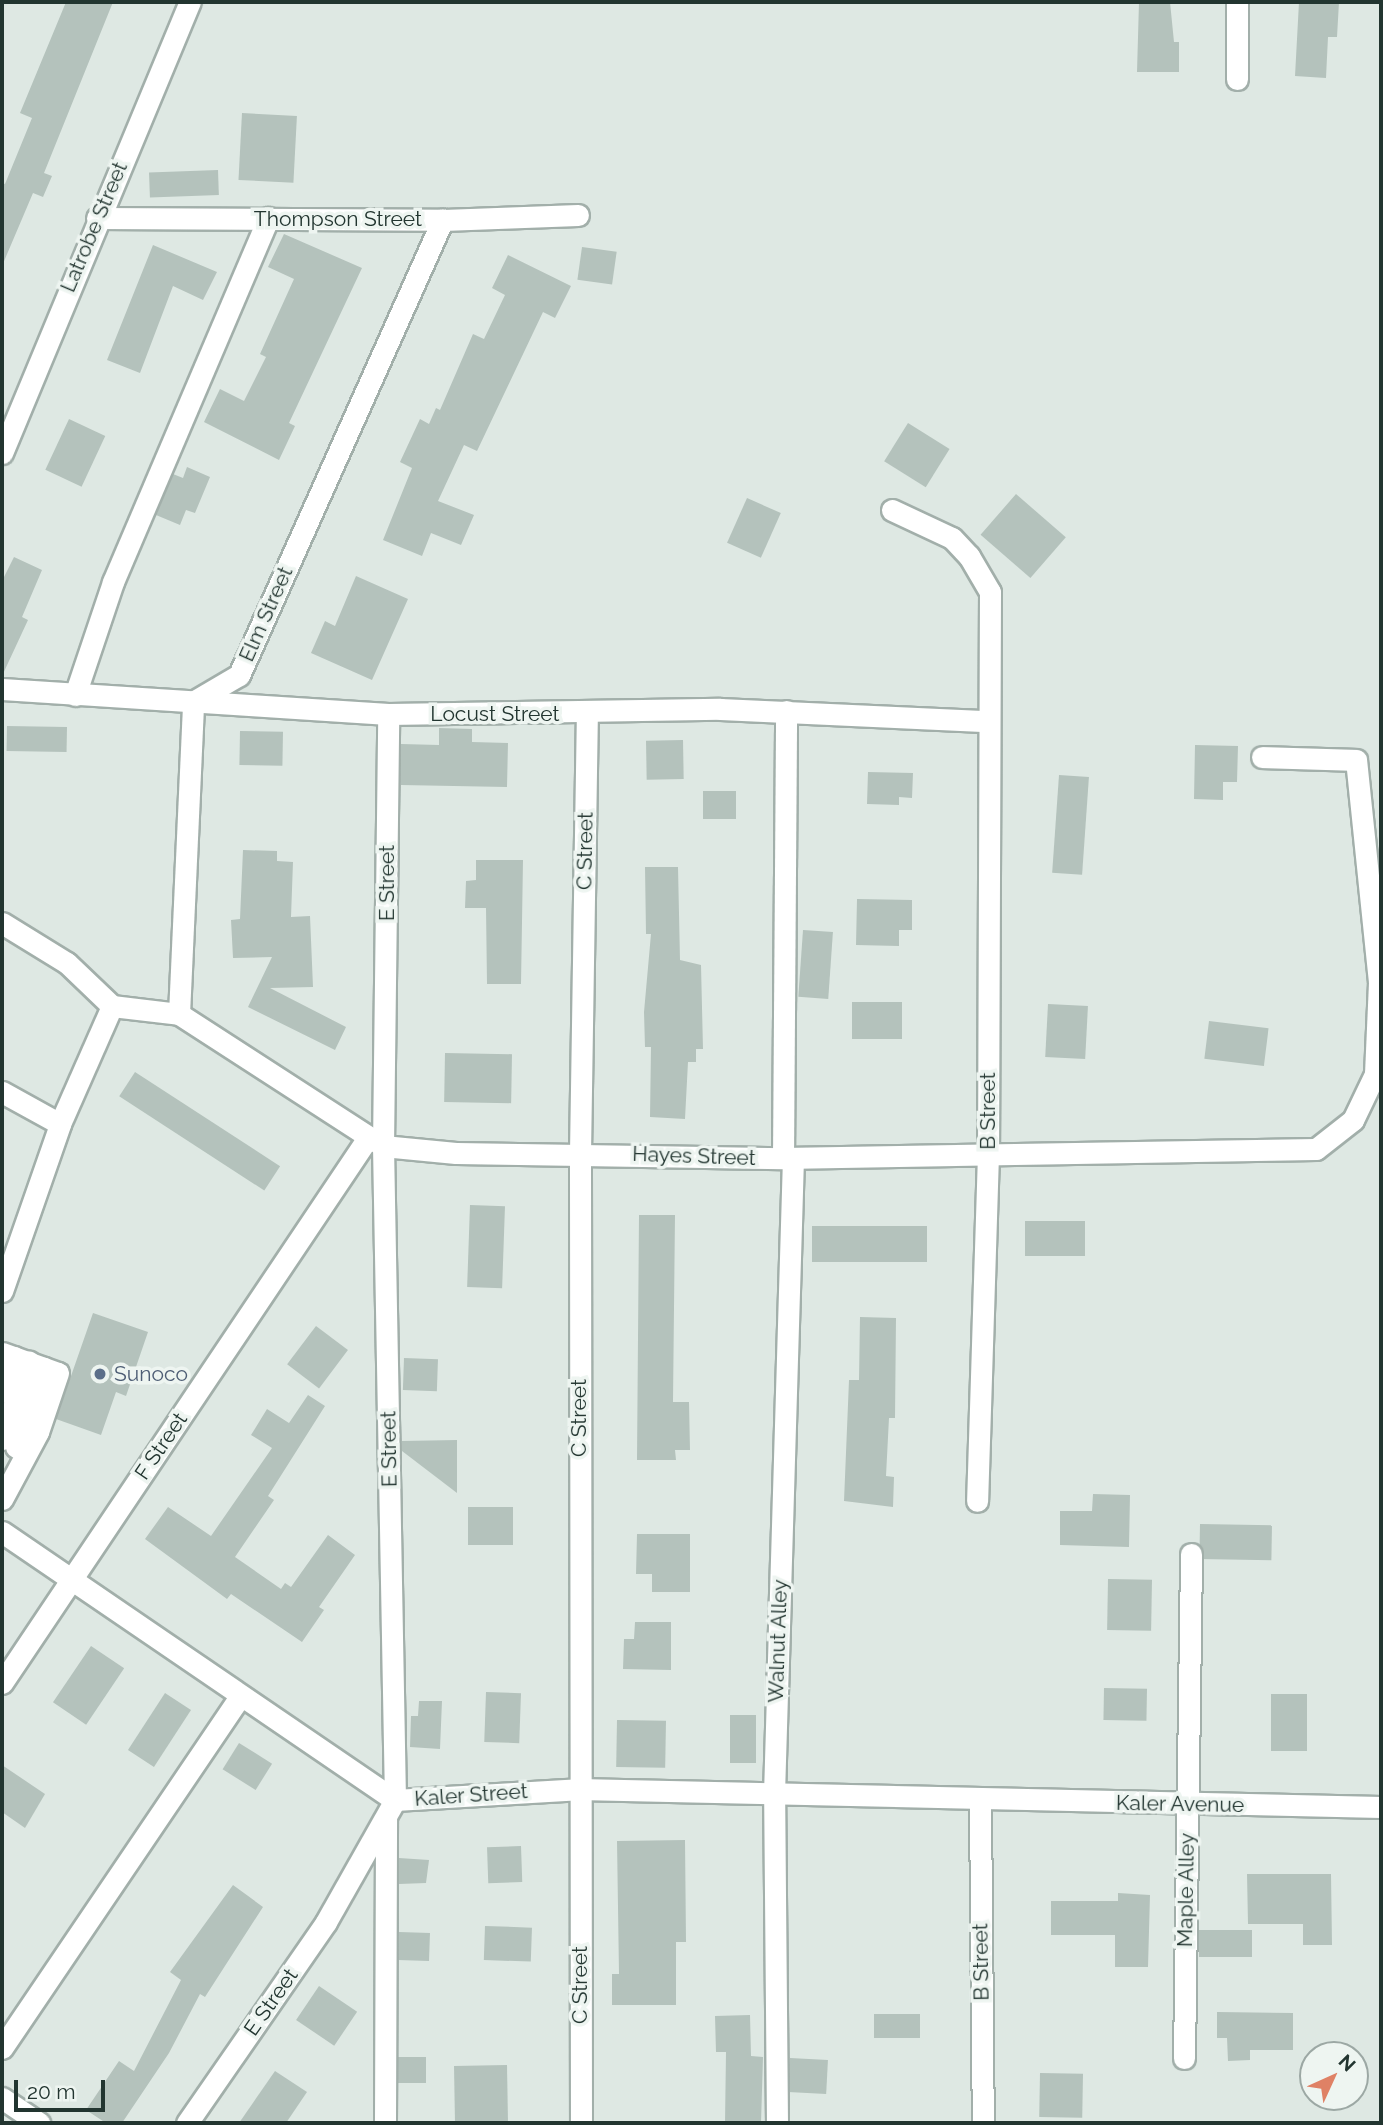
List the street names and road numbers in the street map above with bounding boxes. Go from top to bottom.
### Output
street label: Latrobe Street [55,158,133,296]
street label: Thompson Street [254,206,422,232]
street label: Elm Street [234,563,298,665]
street label: Locust Street [430,701,560,727]
street label: C Street [572,812,598,890]
street label: E Street [374,845,400,921]
street label: B Street [975,1072,1001,1150]
street label: Hayes Street [632,1141,756,1171]
street label: C Street [566,1379,592,1457]
street label: F Street [129,1407,193,1485]
street label: E Street [376,1411,402,1487]
street label: Walnut Alley [763,1579,793,1703]
street label: Kaler Street [413,1778,529,1812]
street label: Kaler Avenue [1115,1790,1245,1818]
street label: Maple Alley [1172,1832,1200,1948]
street label: B Street [968,1923,994,2001]
street label: C Street [567,1946,593,2024]
street label: E Street [239,1963,303,2041]

